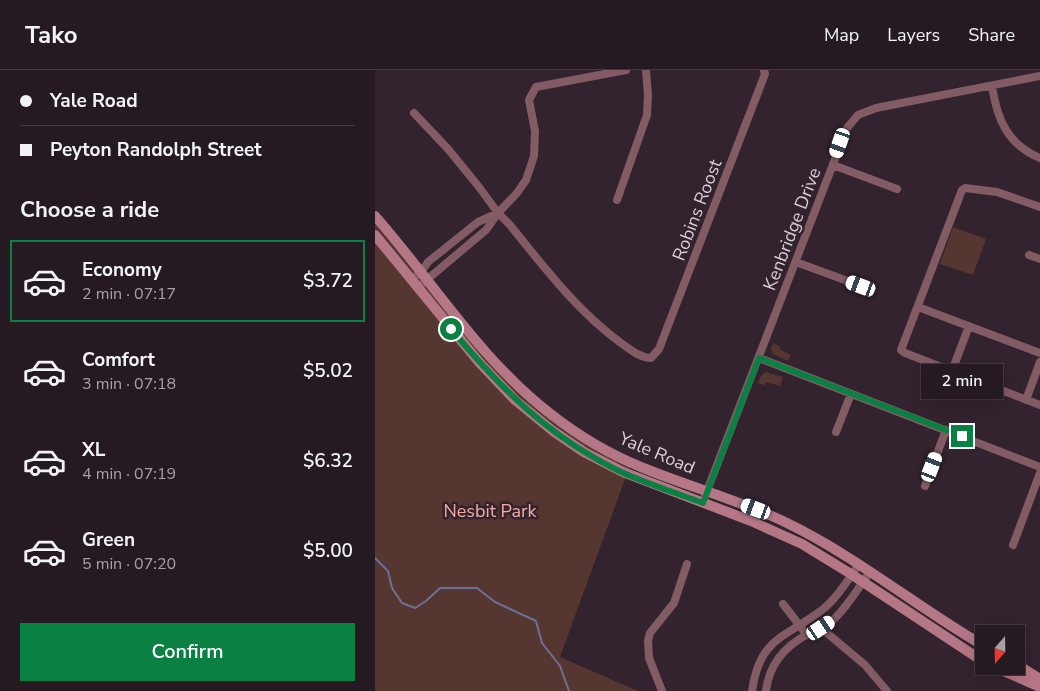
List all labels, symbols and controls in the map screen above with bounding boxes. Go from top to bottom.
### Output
text: Tako [25,19,78,51]
text: Map [824,23,859,47]
text: Layers [887,23,940,47]
text: Share [968,23,1015,47]
text: Yale Road [50,88,138,114]
car [828,126,851,160]
text: Peyton Randolph Street [50,137,262,163]
street label: Robins Roost [667,155,728,264]
street label: Kenbridge Drive [758,164,826,294]
text: Choose a ride [20,195,159,225]
text: Economy [82,257,162,283]
icon: car [22,259,67,304]
text: $3.72 [303,268,353,294]
car [844,274,877,298]
text: 2 min · 07:17 [82,283,176,305]
route start [440,318,462,340]
text: Comfort [82,347,155,373]
icon: car [22,349,67,394]
text: $5.02 [303,358,353,384]
callout: 2 min [921,364,1003,398]
text: 2 min [942,370,982,392]
text: 3 min · 07:18 [82,373,176,395]
route end [951,425,973,447]
street label: Yale Road [614,426,699,480]
text: XL [82,437,105,463]
icon: car [22,439,67,484]
text: $6.32 [303,448,353,474]
car [919,450,944,484]
text: 4 min · 07:19 [82,463,176,485]
car [739,497,772,521]
park label: Nesbit Park [443,499,538,523]
text: Green [82,527,135,553]
icon: car [22,529,67,574]
text: $5.00 [303,538,353,564]
text: 5 min · 07:20 [82,553,176,575]
car [804,613,837,643]
button: Confirm [20,623,355,681]
north arrow [975,625,1025,675]
map controls [975,625,1025,675]

